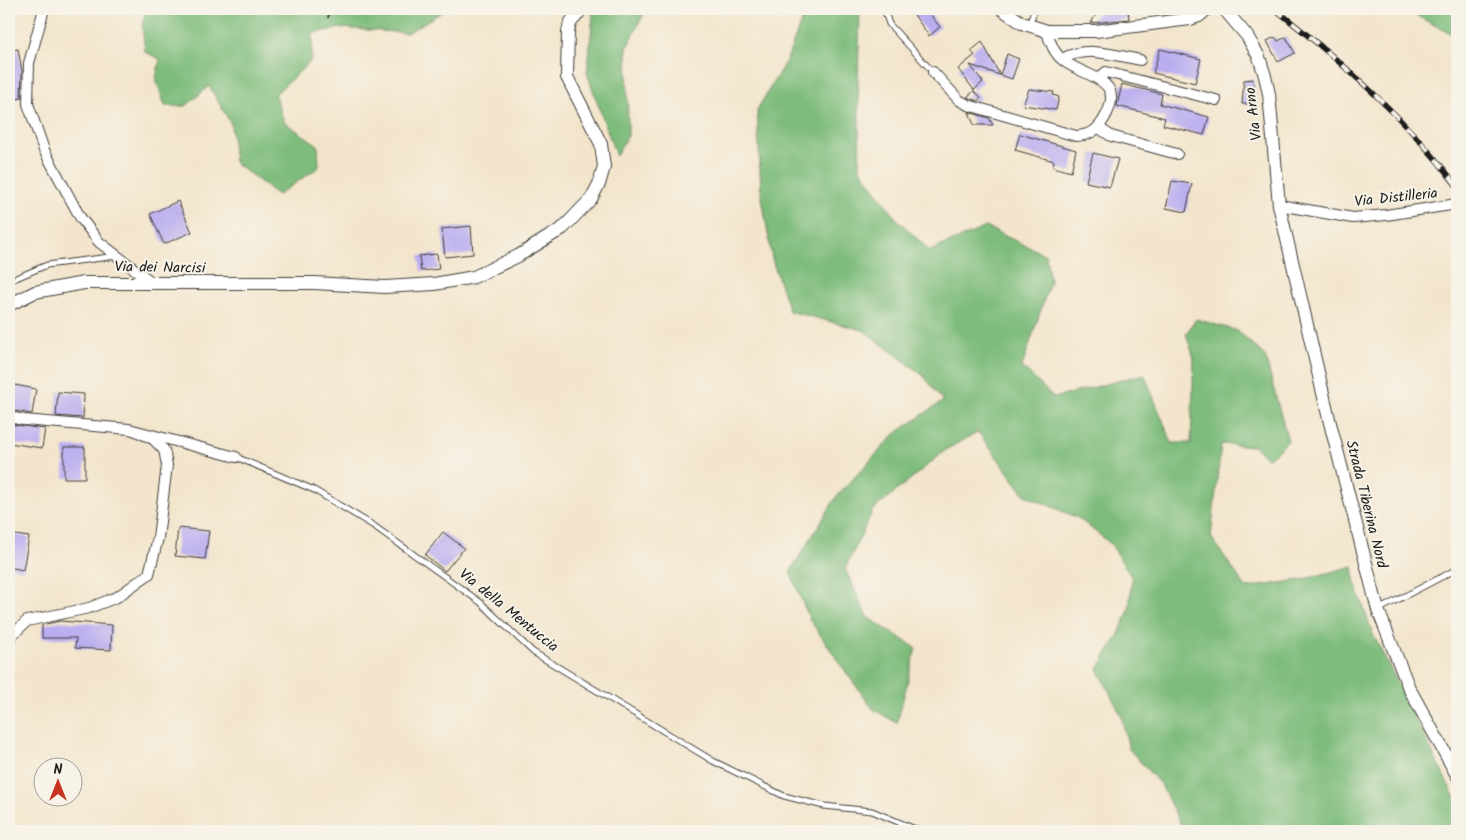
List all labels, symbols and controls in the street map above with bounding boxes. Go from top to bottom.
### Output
street label: Via Arno [1239,86,1269,142]
street label: Via Distilleria [1353,182,1439,214]
street label: Via dei Narcisi [114,255,207,281]
street label: Strada Tiberina Nord [1338,438,1394,571]
street label: Via della Mentuccia [453,563,564,659]
north arrow [32,758,82,808]
text: N [54,759,63,781]

